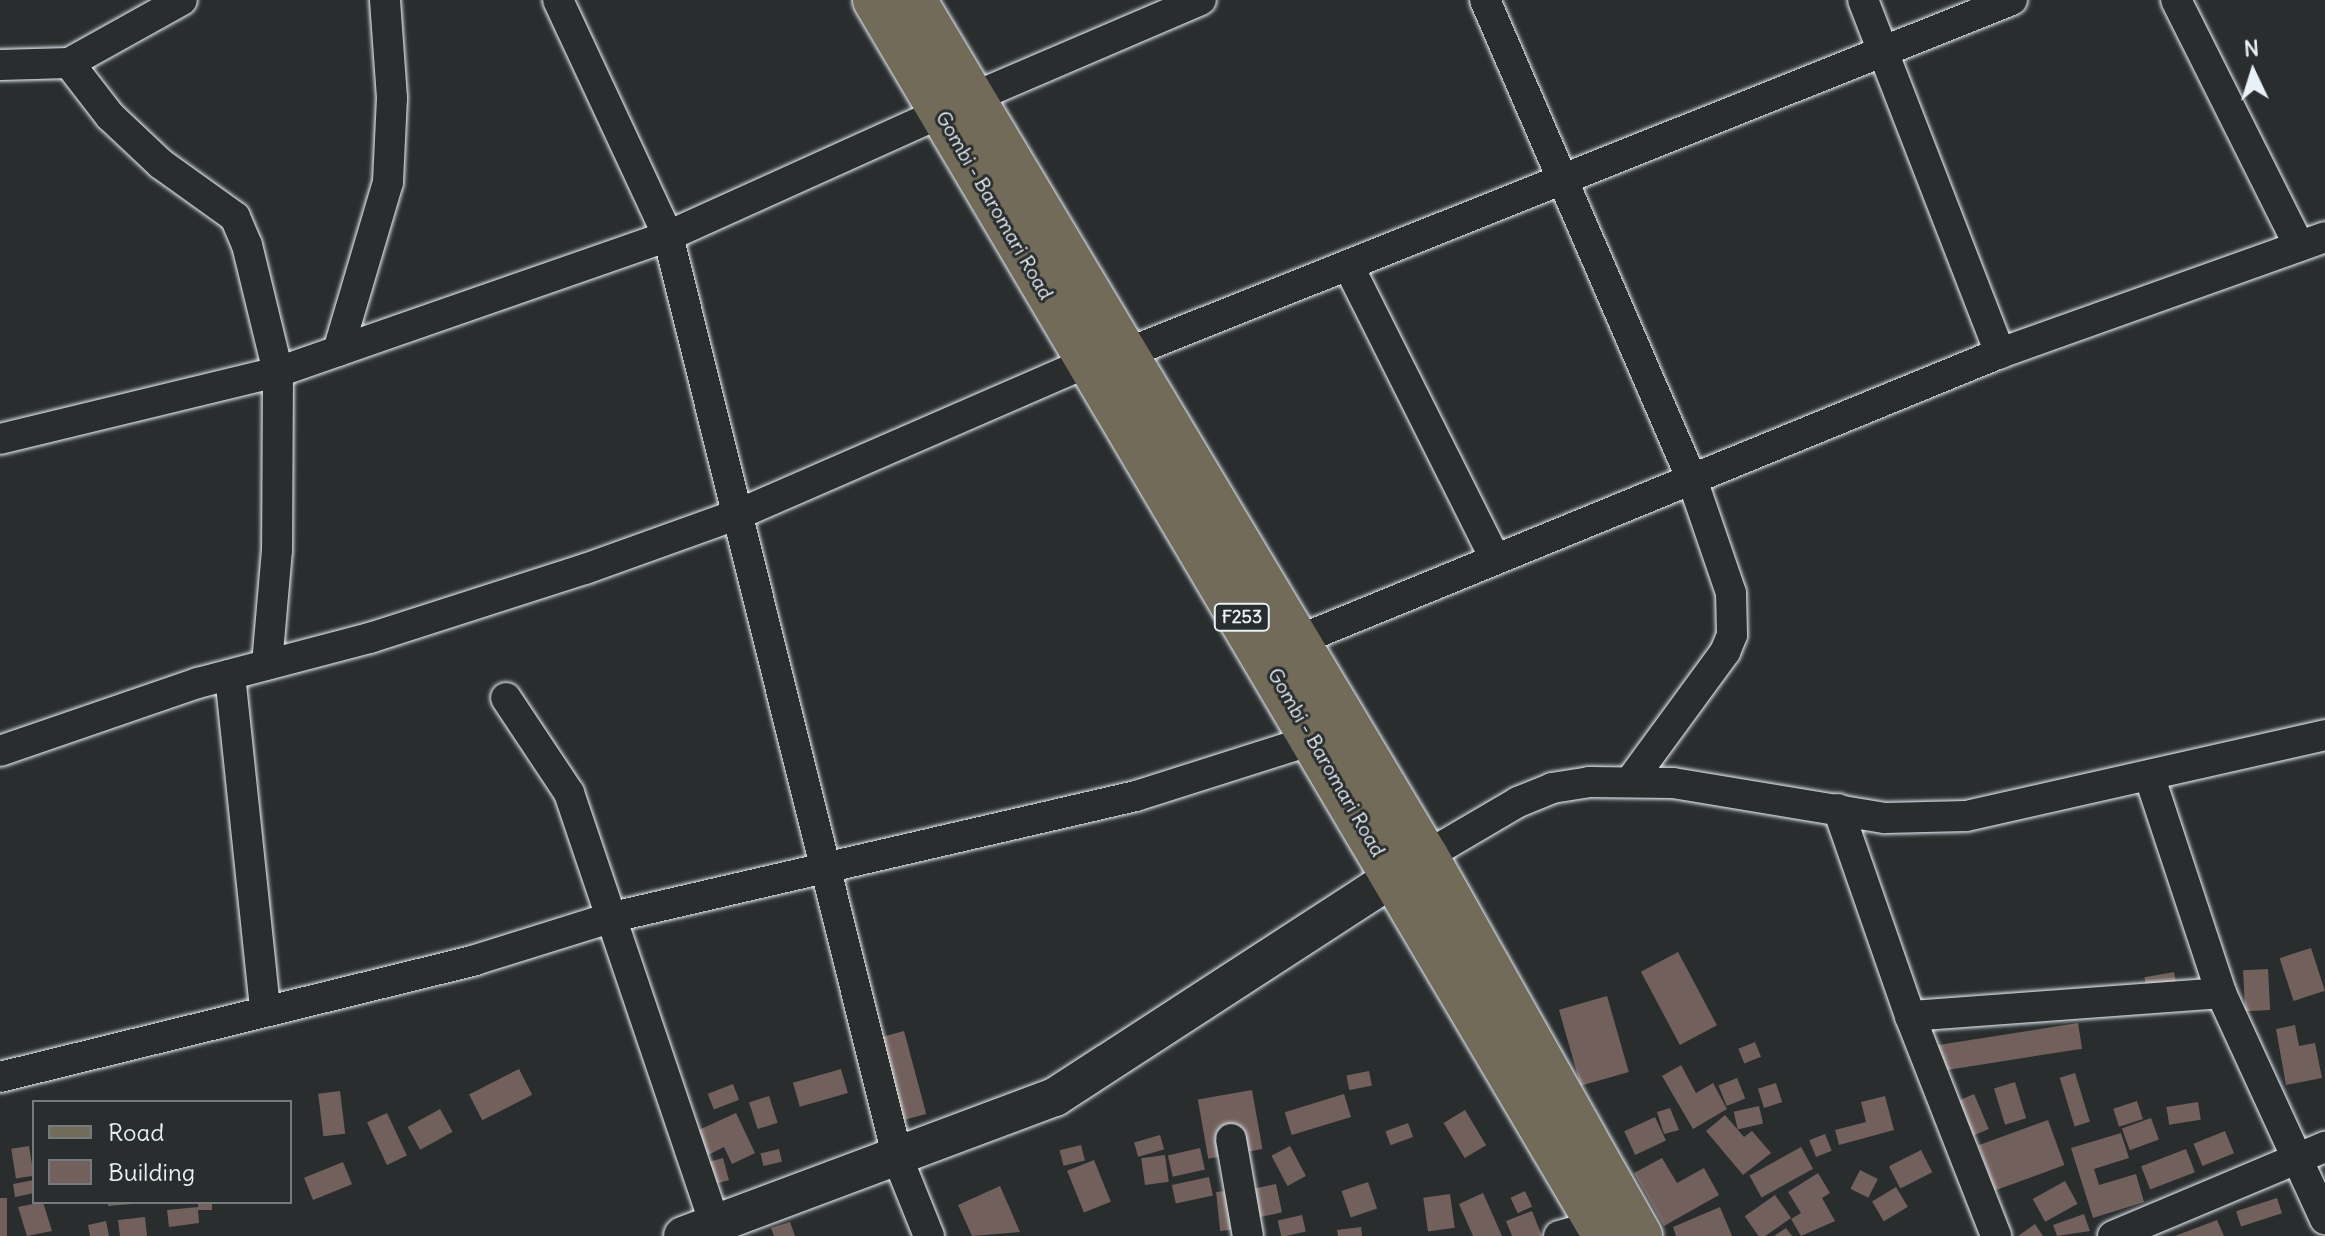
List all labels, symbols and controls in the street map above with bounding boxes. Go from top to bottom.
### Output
north arrow [2213,32,2293,112]
text: N [2243,34,2260,63]
street label: Gombi - Baromari Road [931,106,1059,304]
road number: F253 [1212,603,1272,631]
street label: Gombi - Baromari Road [1263,663,1391,861]
legend [32,1100,292,1204]
text: Road [108,1117,164,1147]
text: Building [108,1157,195,1187]

